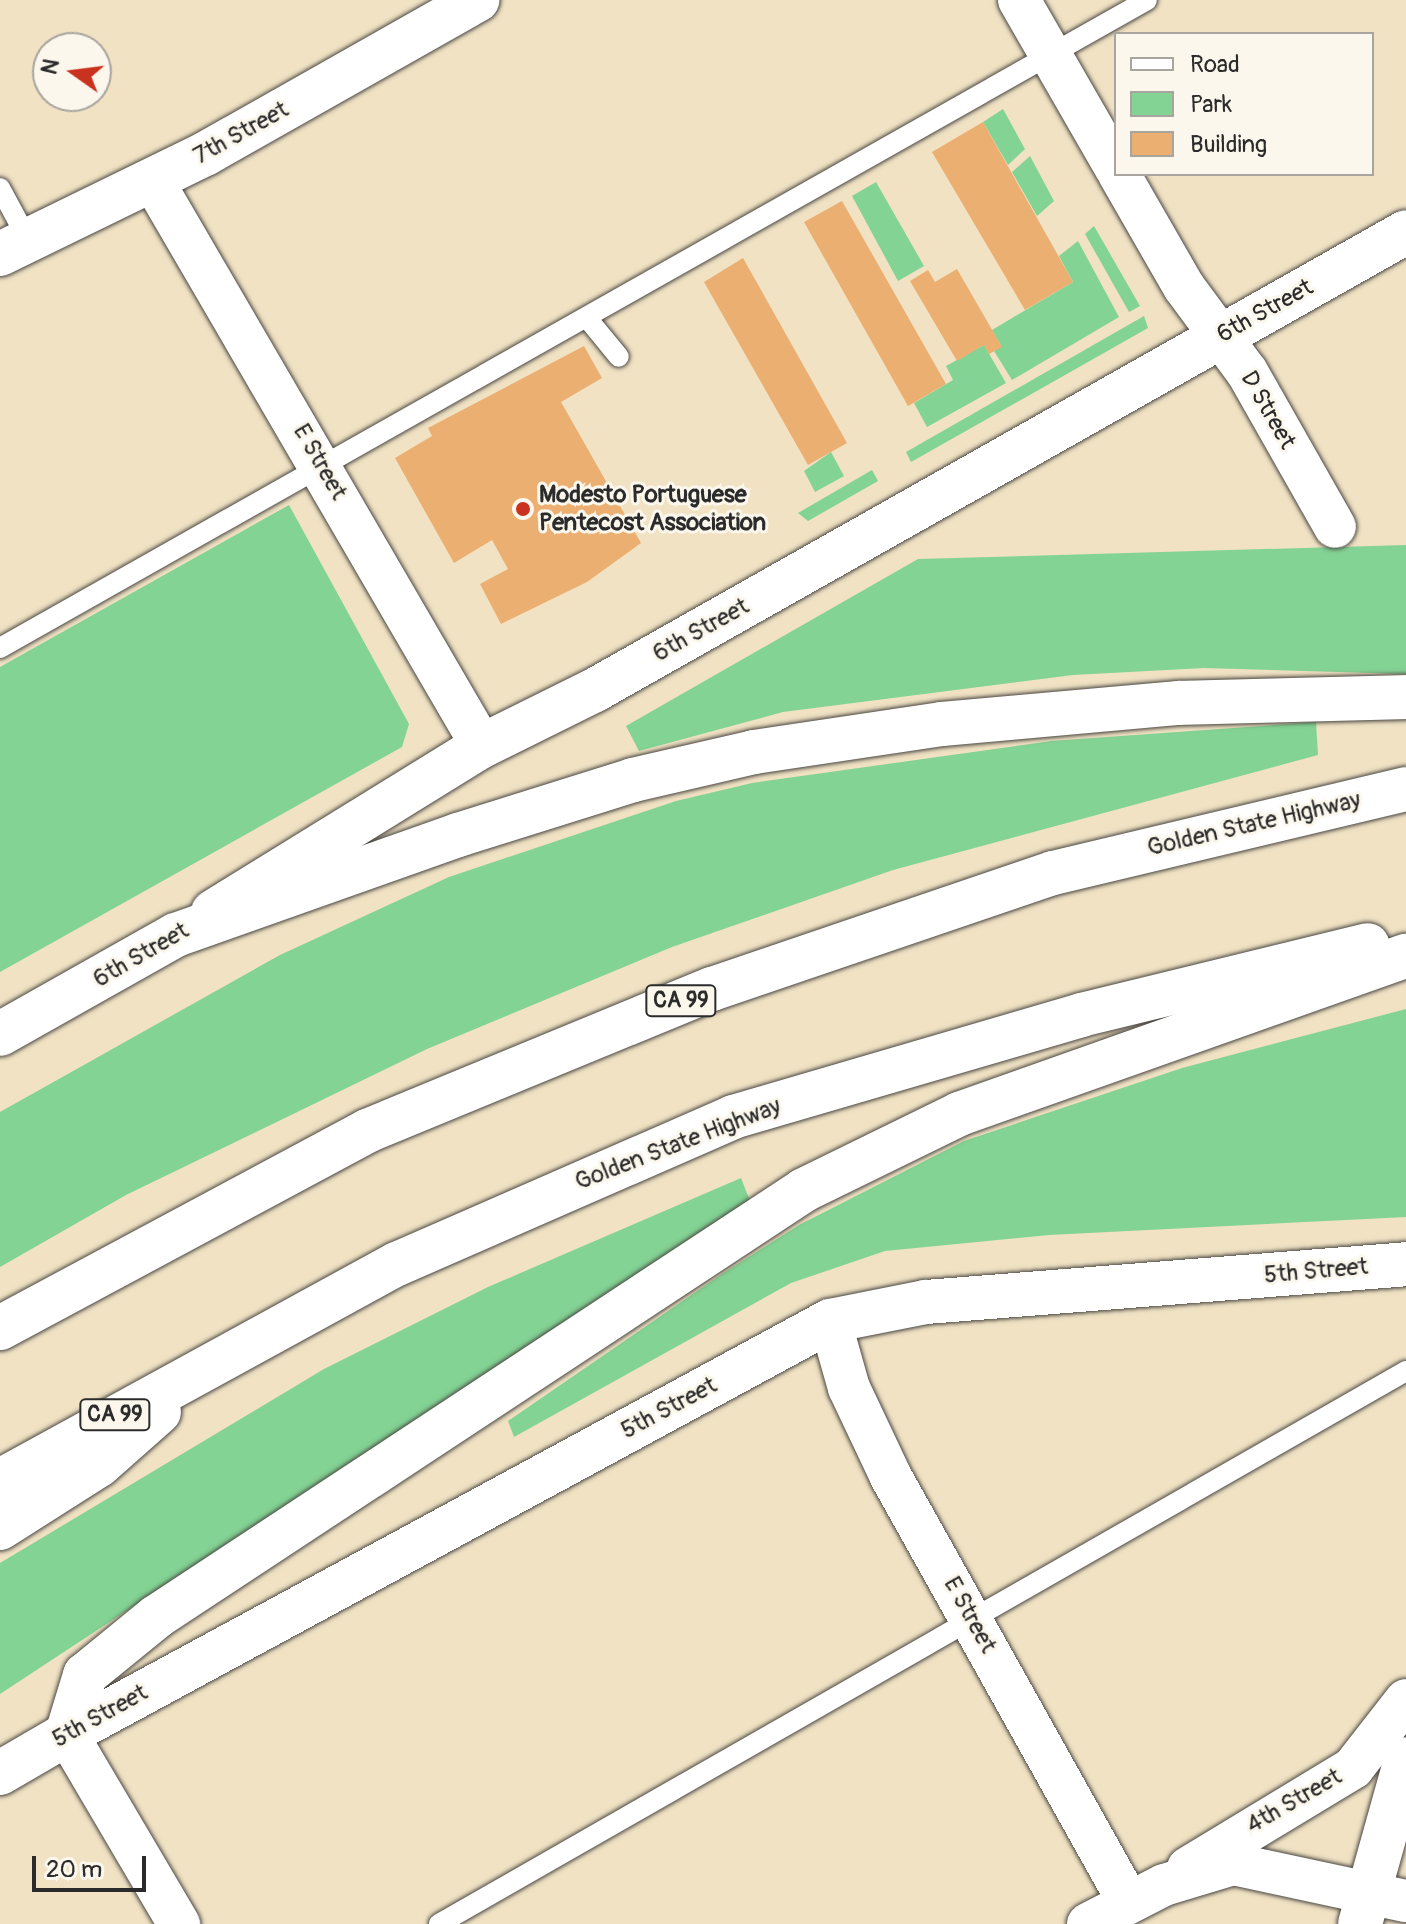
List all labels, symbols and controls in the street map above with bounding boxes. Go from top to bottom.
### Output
north arrow [32,32,112,112]
legend [1114,32,1374,176]
text: Road [1190,50,1240,79]
text: N [35,56,66,77]
text: Park [1190,90,1232,119]
street label: 7th Street [189,95,293,171]
text: Building [1190,130,1267,159]
street label: 6th Street [1212,273,1318,349]
street label: D Street [1234,366,1302,454]
street label: E Street [287,419,353,505]
place label: Modesto Portuguese Pentecost Association [539,481,766,537]
marker: Modesto Portuguese Pentecost Association [514,500,532,518]
street label: 6th Street [648,592,754,668]
street label: Golden State Highway [1144,785,1364,863]
street label: 6th Street [88,916,194,994]
road number: CA 99 [645,983,717,1019]
street label: Golden State Highway [571,1091,785,1197]
street label: 5th Street [1263,1252,1369,1290]
street label: 5th Street [616,1371,722,1445]
road number: CA 99 [79,1397,151,1433]
street label: E Street [937,1572,1003,1658]
street label: 5th Street [47,1678,153,1754]
street label: 4th Street [1241,1762,1347,1840]
scale bar [36,1840,150,1890]
text: 20 m [46,1855,102,1884]

